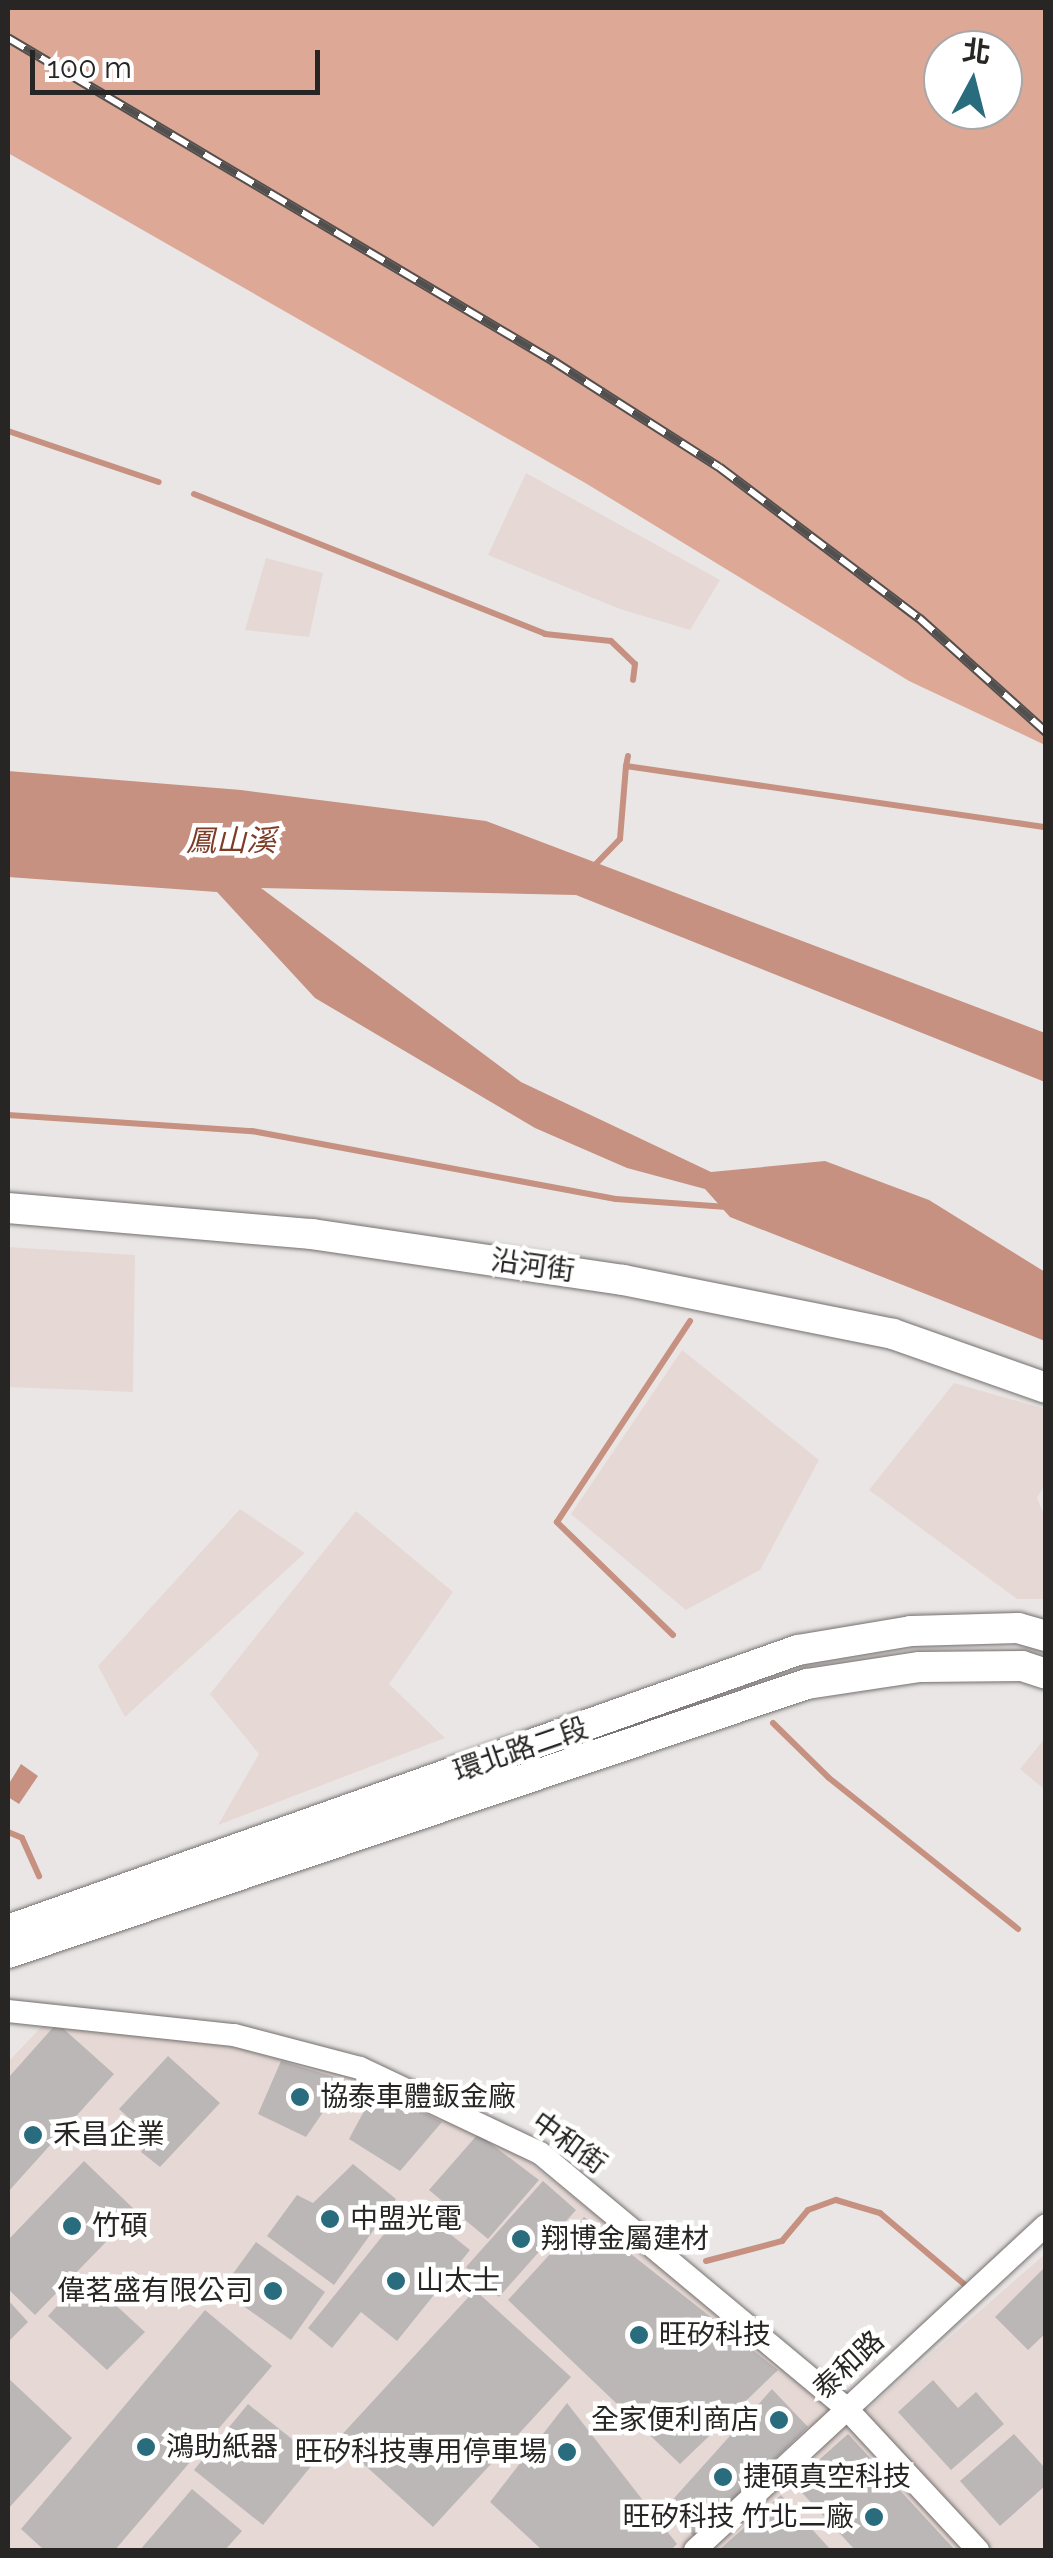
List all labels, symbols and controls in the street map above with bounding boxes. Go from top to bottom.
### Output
scale bar [35,30,325,92]
north arrow [923,30,1023,130]
text: 北 [961,34,992,70]
text: 100 m [47,50,132,85]
water label: 鳳山溪 [186,823,276,859]
street label: 沿河街 [489,1244,577,1288]
street label: 環北路二段 [449,1711,593,1789]
place label: 協泰車體鈑金廠 [320,2080,516,2114]
marker: 協泰車體鈑金廠 [289,2086,311,2108]
street label: 中和街 [525,2105,613,2181]
place label: 禾昌企業 [53,2118,165,2152]
marker: 禾昌企業 [22,2124,44,2146]
place label: 中盟光電 [350,2202,462,2236]
marker: 中盟光電 [319,2208,341,2230]
place label: 竹碩 [92,2209,148,2243]
marker: 竹碩 [61,2215,83,2237]
place label: 翔博金屬建材 [541,2222,709,2256]
marker: 翔博金屬建材 [510,2228,532,2250]
place label: 山太士 [416,2264,500,2298]
marker: 山太士 [385,2270,407,2292]
place label: 偉茗盛有限公司 [57,2274,253,2308]
marker: 偉茗盛有限公司 [262,2280,284,2302]
place label: 旺矽科技 [659,2318,771,2352]
marker: 旺矽科技 [628,2324,650,2346]
street label: 泰和路 [807,2324,891,2406]
place label: 全家便利商店 [591,2403,759,2437]
marker: 全家便利商店 [768,2409,790,2431]
place label: 鴻助紙器 [166,2430,278,2464]
place label: 旺矽科技專用停車場 [295,2435,547,2469]
marker: 鴻助紙器 [135,2436,157,2458]
marker: 旺矽科技專用停車場 [556,2441,578,2463]
place label: 捷碩真空科技 [743,2460,911,2494]
marker: 捷碩真空科技 [712,2466,734,2488]
place label: 旺矽科技 竹北二廠 [623,2500,854,2534]
marker: 旺矽科技 竹北二廠 [863,2506,885,2528]

